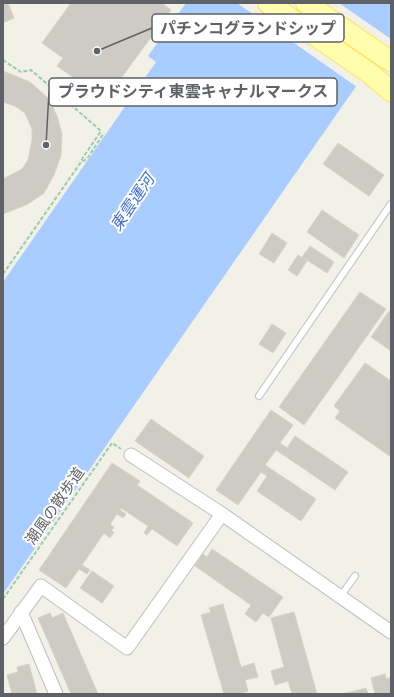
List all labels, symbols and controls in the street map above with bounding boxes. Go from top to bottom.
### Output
callout: パチンコグランドシップ [152,14,344,42]
text: パチンコグランドシップ [160,18,336,38]
callout: プラウドシティ東雲キャナルマークス [49,78,337,106]
text: プラウドシティ東雲キャナルマークス [58,81,328,101]
water label: 東雲運河 [106,167,160,234]
street label: 潮風の散歩道 [21,463,88,548]

